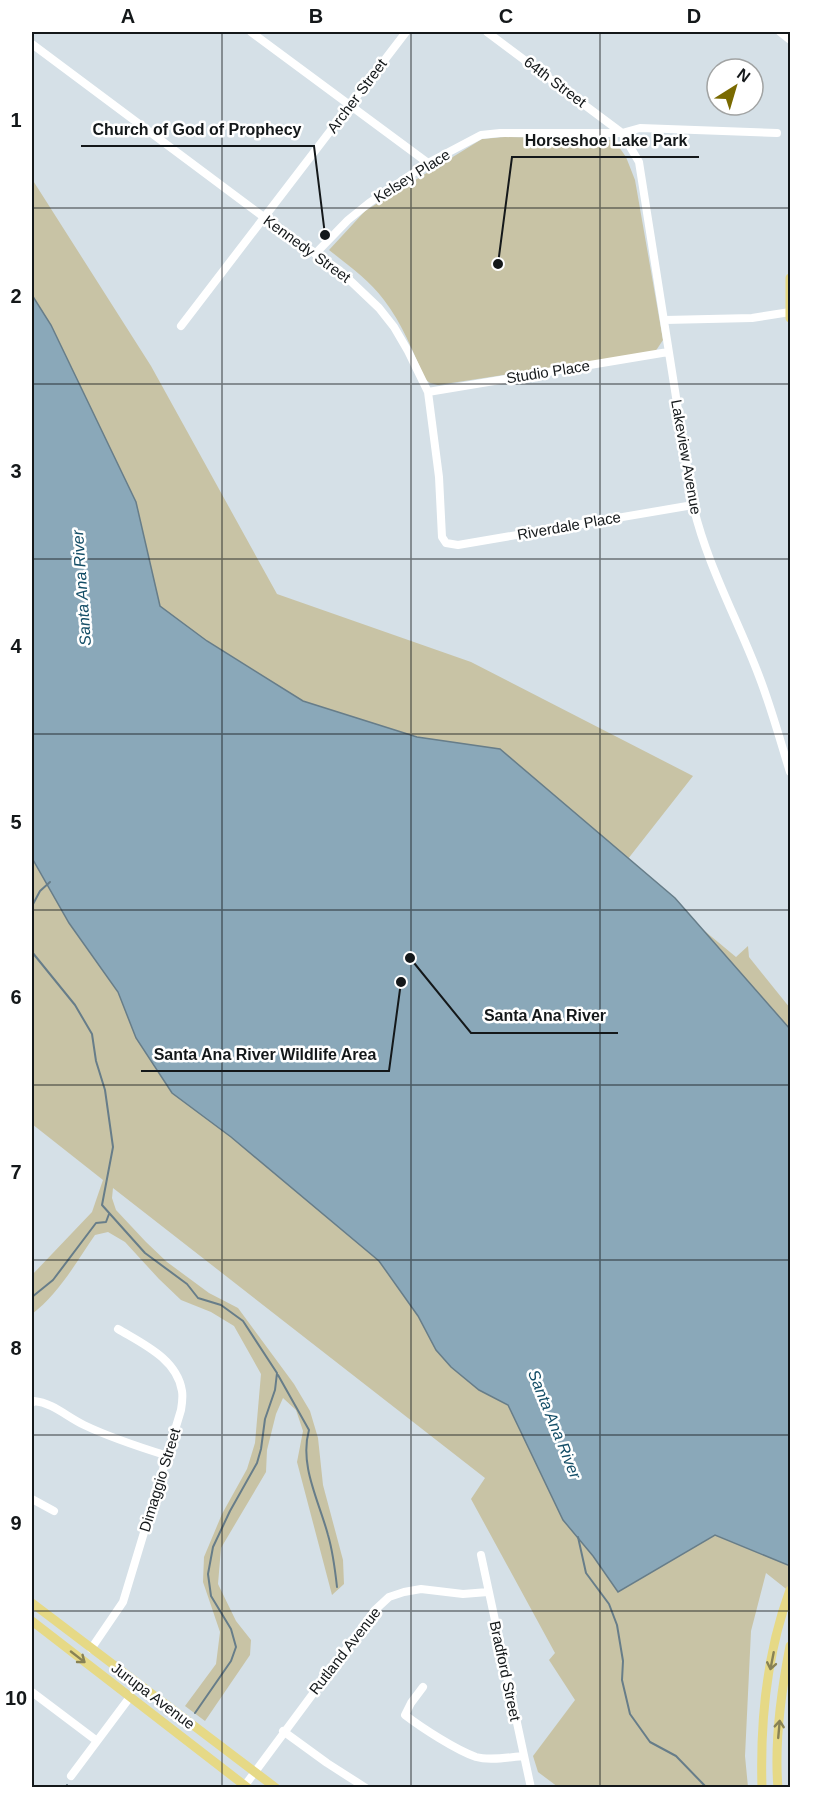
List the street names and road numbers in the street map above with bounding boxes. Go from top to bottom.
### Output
street label: 64th Street [521,53,590,111]
street label: Archer Street [323,55,390,136]
street label: Kelsey Place [370,145,453,206]
street label: Kennedy Street [260,211,355,286]
street label: Studio Place [505,357,591,386]
street label: Lakeview Avenue [668,398,705,516]
street label: Riverdale Place [516,508,622,543]
street label: Dimaggio Street [136,1425,184,1534]
street label: Rutland Avenue [305,1604,384,1698]
street label: Bradford Street [487,1619,525,1723]
street label: Jurupa Avenue [108,1659,198,1732]

